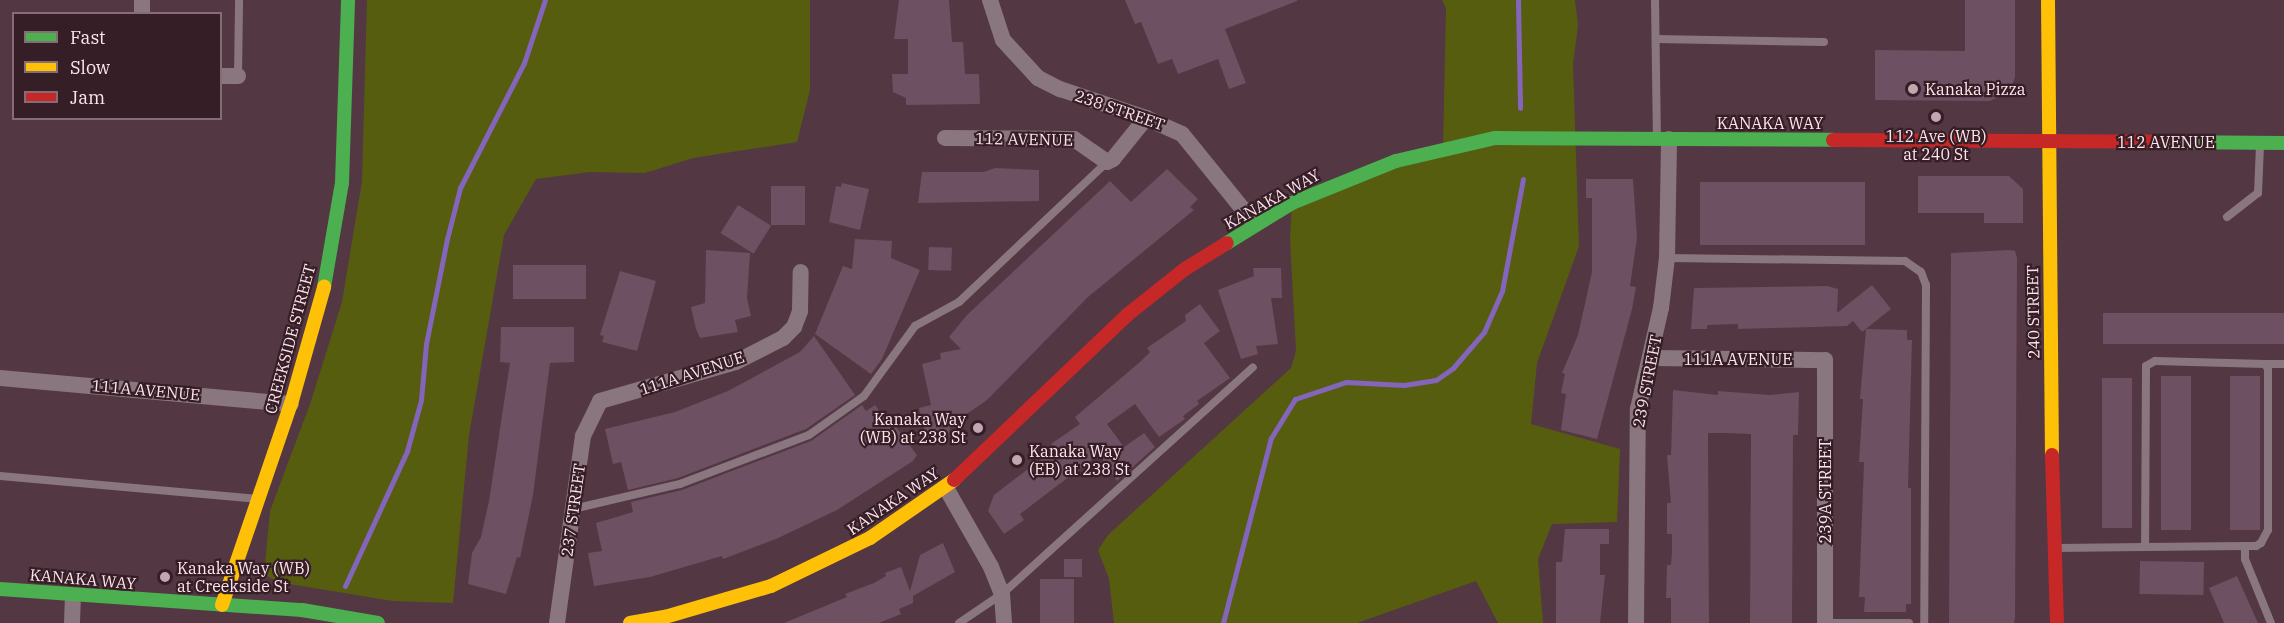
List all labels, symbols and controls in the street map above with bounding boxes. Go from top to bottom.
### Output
legend [12,12,222,120]
text: Fast [70,26,105,49]
text: Slow [70,56,110,79]
place label: Kanaka Pizza [1925,79,2026,99]
marker: Kanaka Pizza [1906,82,1920,96]
text: Jam [70,86,105,109]
street label: 238 STREET [1073,86,1167,134]
marker: 112 Ave (WB) at 240 St [1929,110,1943,124]
street label: KANAKA WAY [1717,113,1823,133]
place label: 112 Ave (WB) at 240 St [1886,126,1986,164]
street label: 112 AVENUE [975,129,1073,149]
street label: 112 AVENUE [2117,132,2215,152]
street label: KANAKA WAY [1221,165,1323,233]
street label: CREEKSIDE STREET [261,262,319,416]
street label: 240 STREET [2023,265,2043,359]
street label: 239 STREET [1629,333,1665,429]
street label: 111A AVENUE [637,347,747,399]
street label: 111A AVENUE [1683,349,1793,369]
street label: 111A AVENUE [91,376,201,404]
place label: Kanaka Way (WB) at 238 St [860,409,966,447]
marker: Kanaka Way (WB) at 238 St [971,421,985,435]
street label: 239A STREET [1815,439,1835,543]
place label: Kanaka Way (EB) at 238 St [1029,441,1130,479]
marker: Kanaka Way (EB) at 238 St [1010,453,1024,467]
street label: 237 STREET [557,462,589,558]
street label: KANAKA WAY [843,463,943,539]
place label: Kanaka Way (WB) at Creekside St [177,558,310,596]
street label: KANAKA WAY [29,565,137,593]
marker: Kanaka Way (WB) at Creekside St [158,570,172,584]

